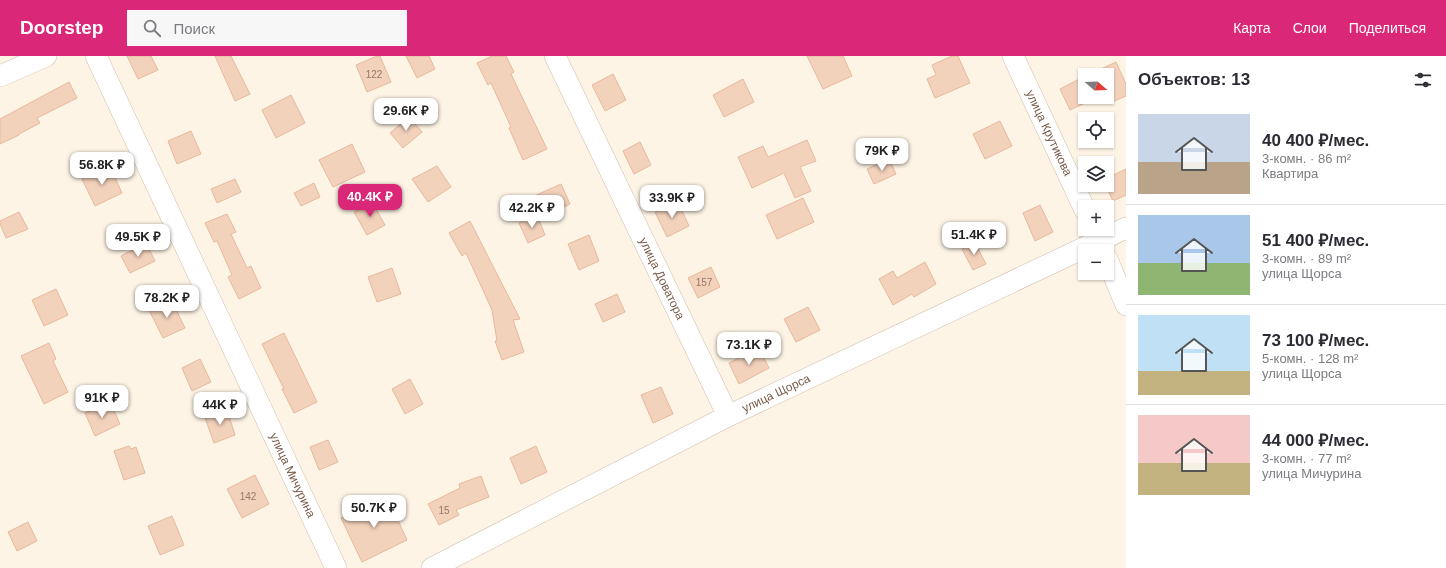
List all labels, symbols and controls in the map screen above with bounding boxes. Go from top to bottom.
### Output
search box [127,10,407,46]
text: Doorstep [20,17,103,38]
icon: search [141,17,163,39]
text: Поиск [173,20,215,37]
text: Карта [1233,20,1271,36]
text: Слои [1293,20,1327,36]
text: Поделиться [1349,20,1426,36]
north arrow [1078,68,1114,104]
map controls [1078,68,1114,280]
house number: 122 [366,69,383,80]
icon: filters [1412,69,1434,91]
text: Объектов: 13 [1138,70,1250,89]
street label: улица Крутикова [1023,88,1075,178]
pin: 29.6K ₽ [369,98,443,132]
text: 29.6K ₽ [383,103,429,118]
button: locate [1078,112,1114,148]
icon: home [1170,130,1218,178]
text: 40 400 ₽/мес. [1262,131,1369,150]
pin: 79K ₽ [854,138,910,172]
text: 79K ₽ [864,143,900,158]
text: 3-комн. · 86 m² [1262,151,1351,166]
pin: 56.8K ₽ [65,152,139,186]
button: layers [1078,156,1114,192]
text: 56.8K ₽ [79,157,125,172]
text: Квартира [1262,166,1318,181]
pin: 40.4K ₽ [333,184,407,218]
pin: 33.9K ₽ [635,185,709,219]
text: 40.4K ₽ [347,189,393,204]
text: 33.9K ₽ [649,190,695,205]
pin: 42.2K ₽ [495,195,569,229]
text: 42.2K ₽ [509,200,555,215]
button: + [1078,200,1114,236]
pin: 51.4K ₽ [937,222,1011,256]
pin: 49.5K ₽ [101,224,175,258]
text: 51.4K ₽ [951,227,997,242]
text: 49.5K ₽ [115,229,161,244]
icon: home [1170,231,1218,279]
text: 51 400 ₽/мес. [1262,231,1369,250]
street label: улица Доватора [636,235,688,322]
button: − [1078,244,1114,280]
text: 3-комн. · 89 m² [1262,251,1351,266]
text: улица Щорса [1262,266,1342,281]
house number: 157 [696,277,713,288]
pin: 78.2K ₽ [130,285,204,319]
text: 78.2K ₽ [144,290,190,305]
icon: home [1170,331,1218,379]
text: 73 100 ₽/мес. [1262,331,1369,350]
pin: 73.1K ₽ [712,332,786,366]
text: 73.1K ₽ [726,337,772,352]
text: 5-комн. · 128 m² [1262,351,1358,366]
text: улица Щорса [1262,366,1342,381]
street label: улица Щорса [740,371,813,415]
pin: 91K ₽ [74,385,130,419]
text: 91K ₽ [84,390,120,405]
pin: 44K ₽ [192,392,248,426]
text: 44K ₽ [202,397,238,412]
street label: улица Мичурина [267,431,318,520]
icon: home [1170,431,1218,479]
text: 44 000 ₽/мес. [1262,431,1369,450]
text: 3-комн. · 77 m² [1262,451,1351,466]
text: улица Мичурина [1262,466,1361,481]
house number: 142 [240,491,257,502]
pin: 50.7K ₽ [337,495,411,529]
text: 50.7K ₽ [351,500,397,515]
house number: 15 [438,505,450,516]

